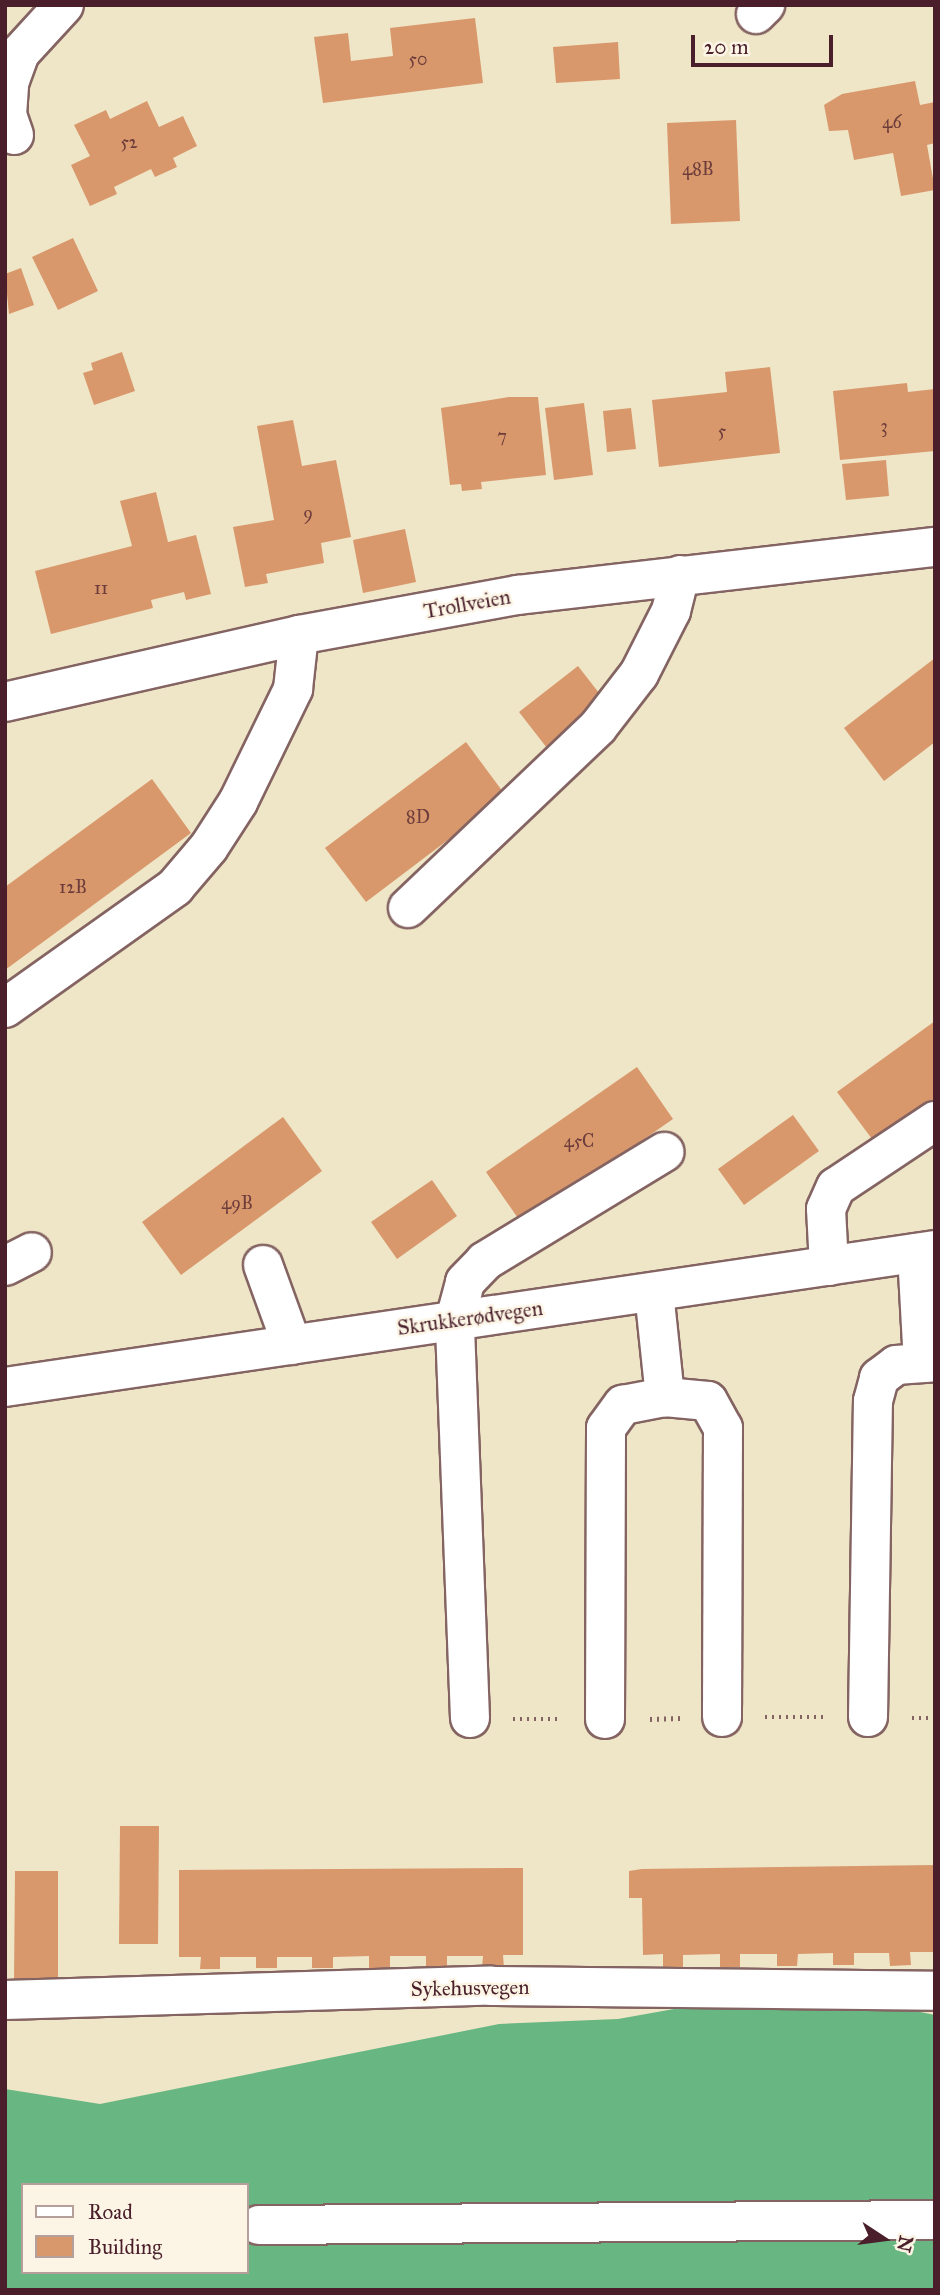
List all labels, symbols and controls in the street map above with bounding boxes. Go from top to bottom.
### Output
scale bar [695,21,837,65]
text: 20 m [704,34,749,60]
house number: 50 [409,48,427,70]
house number: 46 [882,111,902,133]
house number: 52 [120,131,138,153]
house number: 48B [682,158,714,180]
house number: 3 [880,415,888,437]
house number: 5 [718,420,726,442]
house number: 7 [497,425,507,447]
house number: 9 [303,502,313,524]
house number: 11 [94,577,108,599]
street label: Trollveien [422,584,512,624]
house number: 8D [406,806,430,828]
house number: 12B [59,876,87,898]
house number: 45C [564,1130,594,1152]
house number: 49B [221,1192,253,1214]
street label: Skrukkerødvegen [396,1295,544,1341]
street label: Sykehusvegen [410,1974,530,2002]
legend [21,2183,248,2274]
text: Road [88,2199,133,2225]
north arrow [849,2204,919,2274]
text: N [892,2233,918,2254]
text: Building [88,2234,162,2260]

